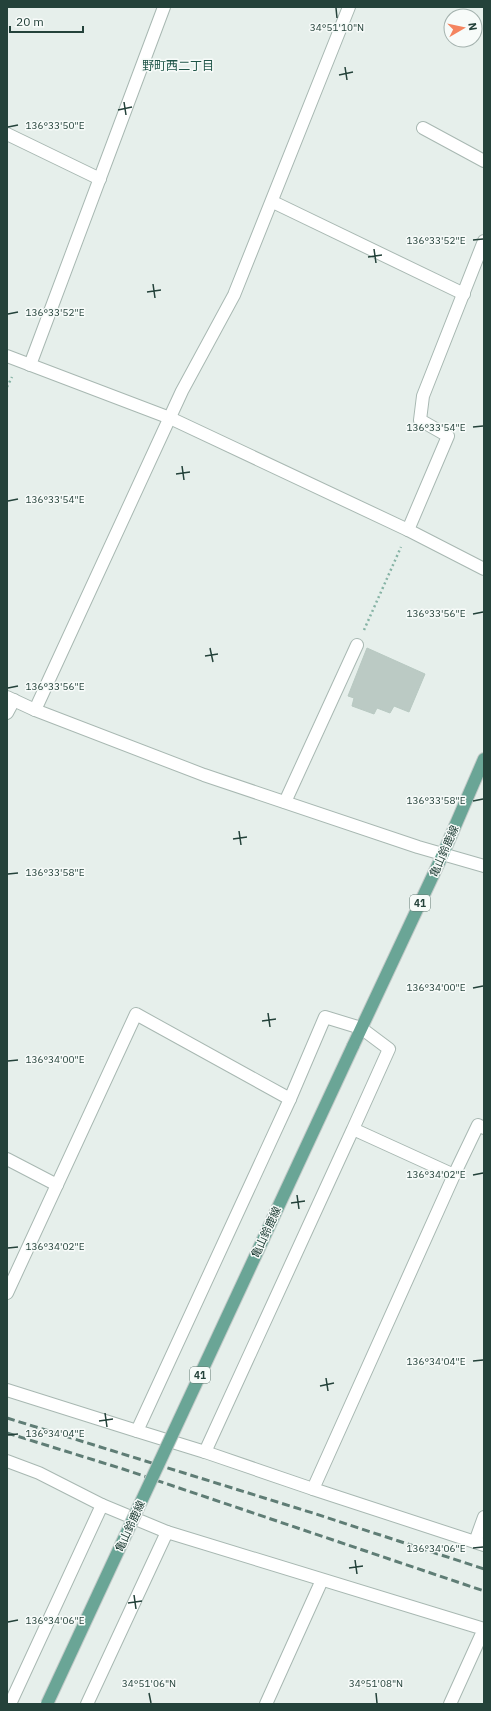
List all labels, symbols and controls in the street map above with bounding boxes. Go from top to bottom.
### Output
scale bar [10,8,83,34]
north arrow [443,8,483,48]
text: 20 m [16,14,44,29]
text: 34°51'10"N [310,21,364,34]
text: N [465,21,480,31]
district label: 野町西二丁目 [142,58,214,73]
text: 136°33'50"E [25,119,85,132]
text: 136°33'52"E [406,234,466,247]
text: 136°33'52"E [25,306,85,319]
text: 136°33'54"E [406,421,466,434]
text: 136°33'54"E [25,493,85,506]
text: 136°33'56"E [406,607,466,620]
text: 136°33'56"E [25,680,85,693]
text: 136°33'58"E [406,794,466,807]
street label: 亀山鈴鹿線 [426,823,462,879]
text: 136°33'58"E [25,866,85,879]
road number: 41 [410,895,430,911]
text: 136°34'00"E [406,981,466,994]
text: 136°34'00"E [25,1053,85,1066]
text: 136°34'02"E [406,1168,466,1181]
street label: 亀山鈴鹿線 [248,1204,284,1260]
text: 136°34'02"E [25,1240,85,1253]
text: 136°34'04"E [406,1355,466,1368]
road number: 41 [190,1367,210,1383]
text: 136°34'04"E [25,1427,85,1440]
street label: 亀山鈴鹿線 [112,1498,148,1554]
text: 136°34'06"E [406,1542,466,1555]
text: 136°34'06"E [25,1614,85,1627]
text: 34°51'06"N [122,1677,176,1690]
text: 34°51'08"N [349,1677,403,1690]

